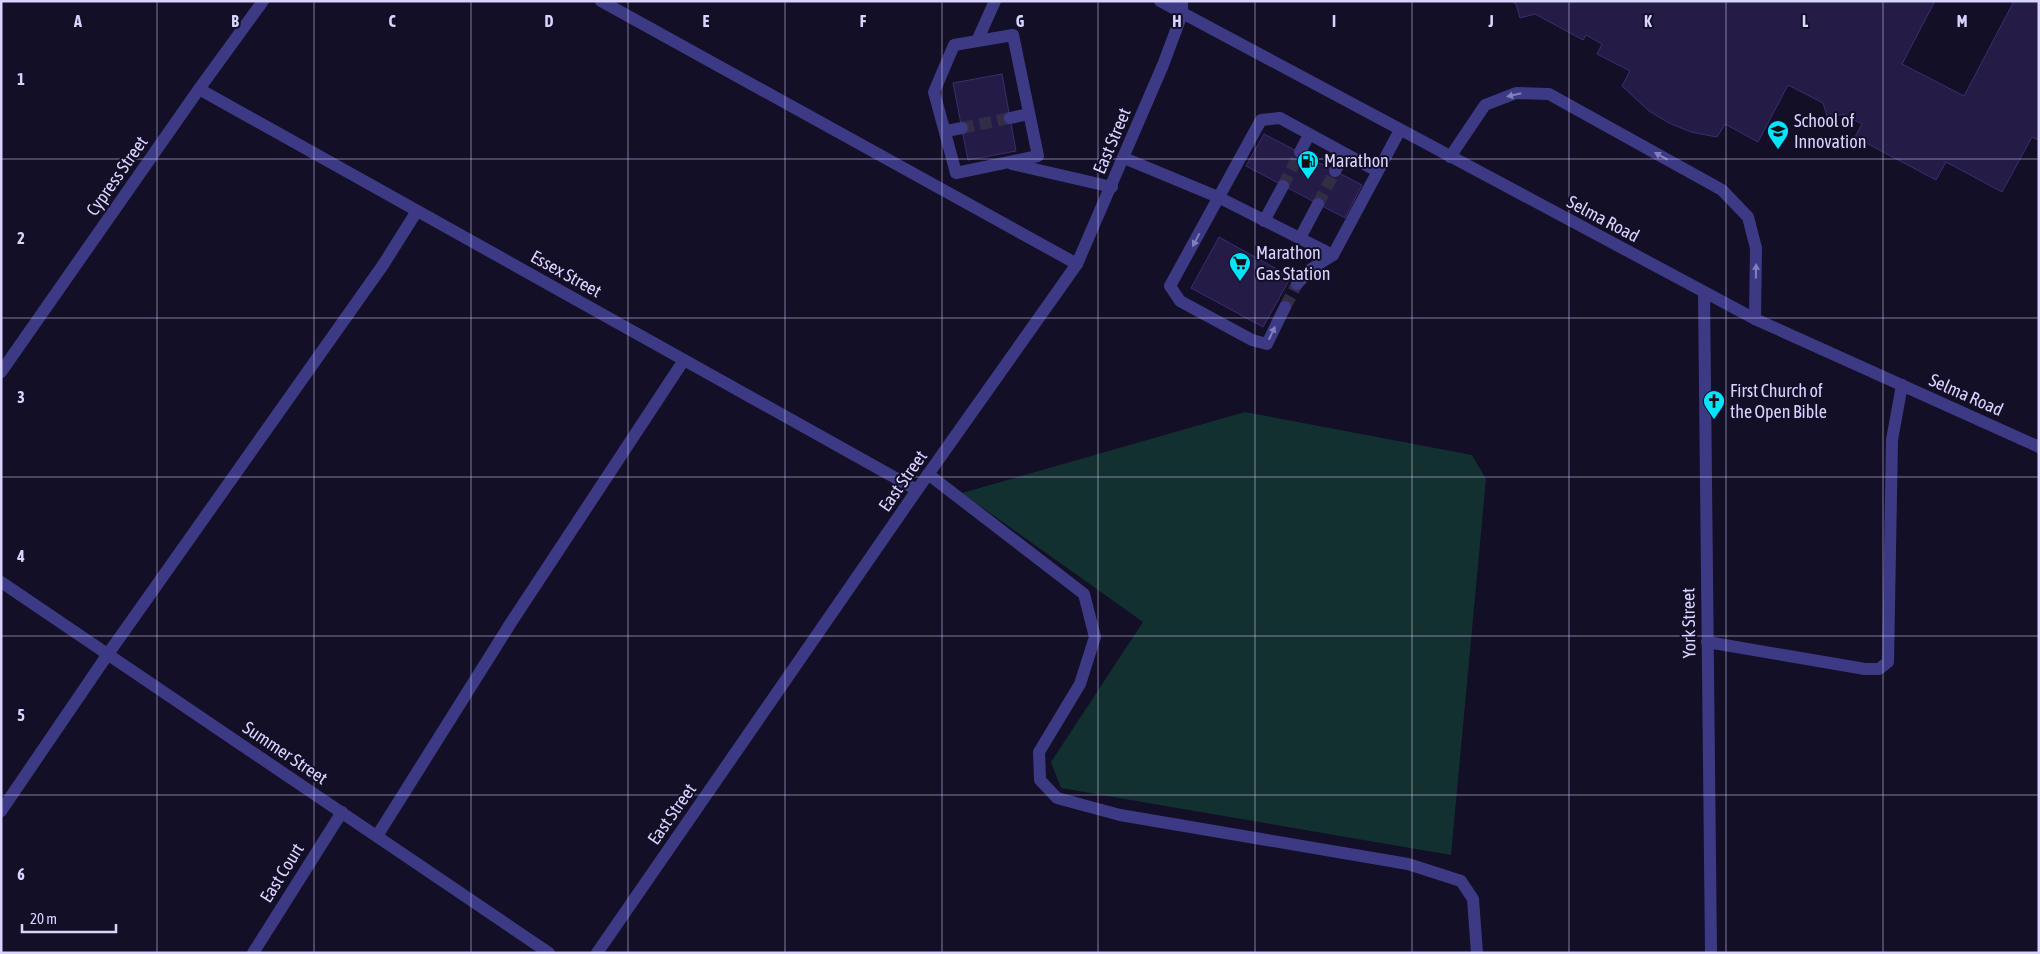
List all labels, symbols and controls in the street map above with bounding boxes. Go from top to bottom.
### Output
text: A [73,12,82,30]
text: B [231,12,239,30]
text: C [388,12,396,30]
text: D [545,12,554,30]
text: E [703,12,710,30]
text: F [860,12,867,30]
text: G [1016,12,1025,30]
text: H [1172,12,1182,30]
text: I [1332,12,1336,30]
text: J [1487,12,1494,30]
text: K [1644,12,1652,30]
text: L [1802,12,1809,30]
text: M [1957,12,1967,30]
text: 1 [17,70,25,88]
one-way arrow [1507,91,1522,99]
street label: East Street [1088,105,1135,177]
place label: School of Innovation [1794,110,1866,152]
school or university icon: School of Innovation [1766,119,1790,150]
street label: Cypress Street [82,132,152,219]
fuel station icon: Marathon [1296,149,1320,180]
place label: Marathon [1324,150,1389,171]
one-way arrow [1653,152,1668,160]
street label: Selma Road [1564,191,1643,246]
text: 2 [17,229,25,247]
one-way arrow [1191,233,1200,247]
place label: Marathon Gas Station [1256,242,1330,284]
street label: Essex Street [527,246,605,302]
supermarket icon: Marathon Gas Station [1228,251,1252,282]
one-way arrow [1752,262,1760,278]
one-way arrow [1268,326,1277,341]
street label: Selma Road [1926,369,2006,420]
place label: First Church of the Open Bible [1730,380,1827,422]
text: 3 [17,388,25,406]
church icon: First Church of the Open Bible [1702,389,1726,420]
street label: East Street [874,446,931,515]
text: 4 [16,547,25,565]
street label: York Street [1677,588,1700,658]
text: 5 [17,706,25,724]
street label: Summer Street [239,717,332,789]
street label: East Street [643,779,700,848]
street label: East Court [255,839,308,906]
text: 6 [17,865,25,883]
scale bar [22,902,116,934]
text: 20 m [30,910,57,927]

